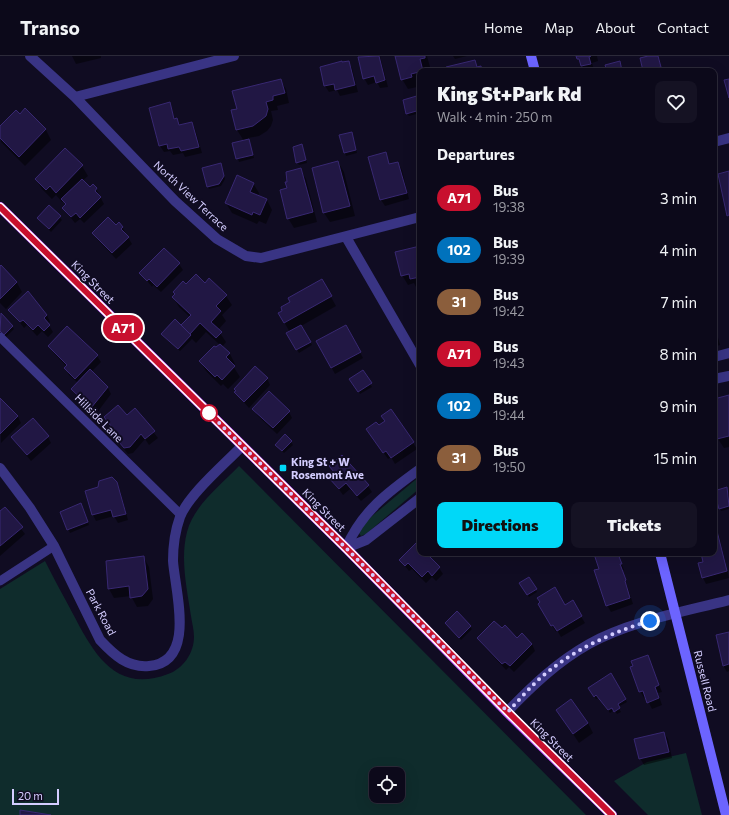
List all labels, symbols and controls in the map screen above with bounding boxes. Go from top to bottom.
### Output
text: Transo [20,16,80,39]
text: Home [484,19,523,36]
text: Map [545,19,573,36]
text: About [595,19,635,36]
text: Contact [657,19,709,36]
button: heart [655,81,697,123]
text: King St+Park Rd [437,82,582,105]
text: Walk · 4 min · 250 m [437,109,552,125]
text: Departures [437,145,515,163]
street label: North View Terrace [152,158,231,234]
text: Bus [493,181,518,199]
text: A71 [447,189,471,206]
text: 3 min [660,189,697,207]
text: 19:38 [493,199,525,215]
text: Bus [493,233,518,251]
text: 102 [447,241,471,258]
text: 4 min [660,241,697,259]
text: 19:39 [493,251,525,267]
street label: King Street [69,257,118,306]
text: Bus [493,285,518,303]
text: 31 [452,293,466,310]
text: 7 min [661,293,697,311]
text: 19:42 [493,303,524,319]
line badge: A71 [100,315,146,341]
text: A71 [111,319,135,336]
text: Bus [493,337,518,355]
text: A71 [447,345,471,362]
text: 8 min [659,345,697,363]
text: 19:43 [493,355,525,371]
text: Bus [493,389,518,407]
street label: Hillside Lane [73,391,126,445]
text: 102 [447,397,471,414]
text: 9 min [659,397,697,415]
unlabelled marker [200,404,218,422]
text: 19:44 [493,407,525,423]
text: Bus [493,441,518,459]
text: 31 [452,449,466,466]
text: 15 min [654,449,697,467]
place label: King St + W Rosemont Ave [291,455,364,481]
text: 19:50 [493,459,525,475]
marker: King St + W Rosemont Ave [278,463,288,473]
street label: King Street [300,485,349,534]
button: Directions [437,502,563,548]
button: Tickets [571,502,697,548]
street label: Park Road [84,586,119,637]
your location [640,611,660,631]
street label: Russell Road [692,649,719,713]
street label: King Street [528,715,577,764]
map controls [369,767,405,803]
button: locate [369,767,405,803]
scale bar [12,787,59,806]
text: 20 m [18,789,43,802]

